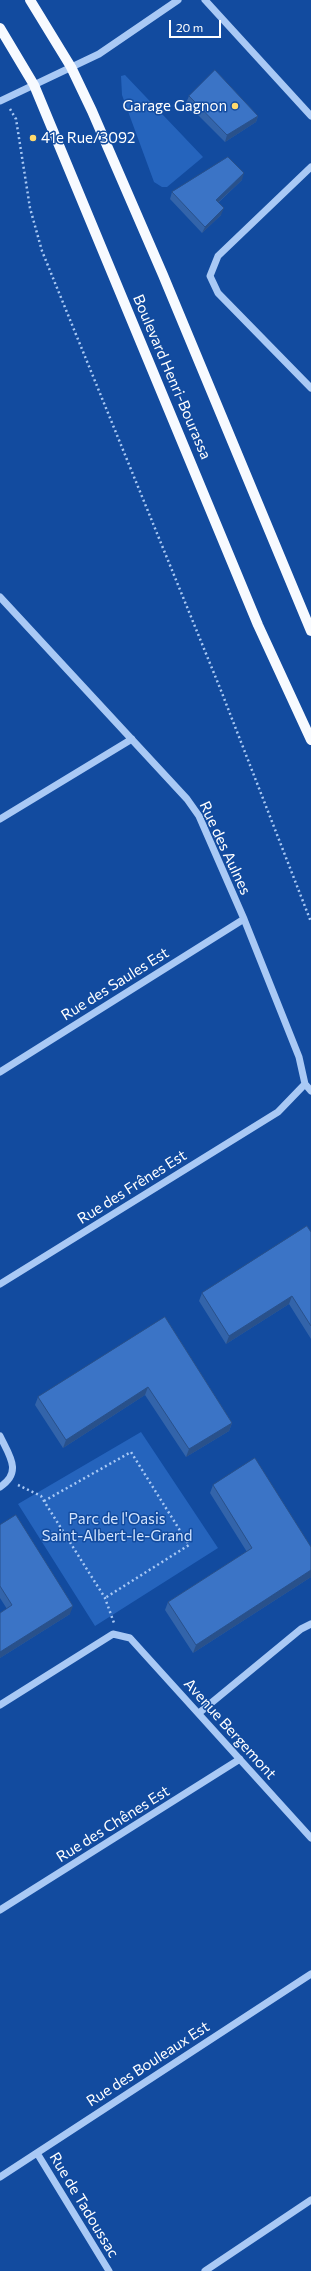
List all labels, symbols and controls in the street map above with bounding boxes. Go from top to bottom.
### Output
scale bar [171,12,223,38]
text: 20 m [176,20,203,34]
place label: Garage Gagnon [123,97,227,115]
marker: Garage Gagnon [230,101,240,111]
place label: 41e Rue/3092 [41,129,135,147]
marker: 41e Rue/3092 [28,133,38,143]
street label: Boulevard Henri-Bourassa [129,292,215,462]
street label: Rue des Aulnes [195,798,255,898]
street label: Rue des Saules Est [58,944,172,1024]
street label: Rue des Frênes Est [74,1146,190,1228]
park label: Parc de l'Oasis Saint-Albert-le-Grand [42,1510,192,1545]
street label: Avenue Bergemont [180,1675,280,1783]
street label: Rue des Chênes Est [53,1782,173,1866]
street label: Rue des Bouleaux Est [83,2018,213,2110]
street label: Rue de Tadoussac [45,2149,123,2261]

